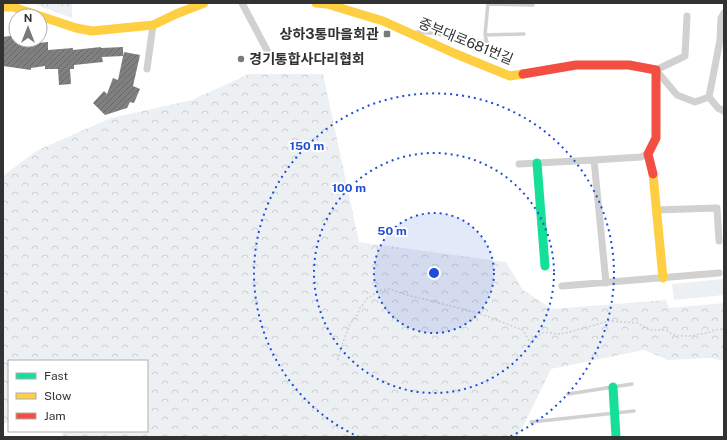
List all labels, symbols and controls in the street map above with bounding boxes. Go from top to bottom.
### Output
north arrow [8,8,48,48]
text: N [24,12,32,24]
street label: 중부대로681번길 [416,15,516,67]
place label: 상하3통마을회관 [280,26,379,42]
marker: 상하3통마을회관 [382,29,392,39]
place label: 경기통합사다리협회 [249,51,365,67]
marker: 경기통합사다리협회 [236,54,246,64]
text: 150 m [290,139,324,153]
text: 100 m [332,181,366,195]
text: 50 m [377,224,407,238]
centre of rings [427,266,441,280]
legend [8,360,148,432]
text: Fast [44,369,69,383]
text: Slow [44,389,72,403]
text: Jam [44,409,66,423]

